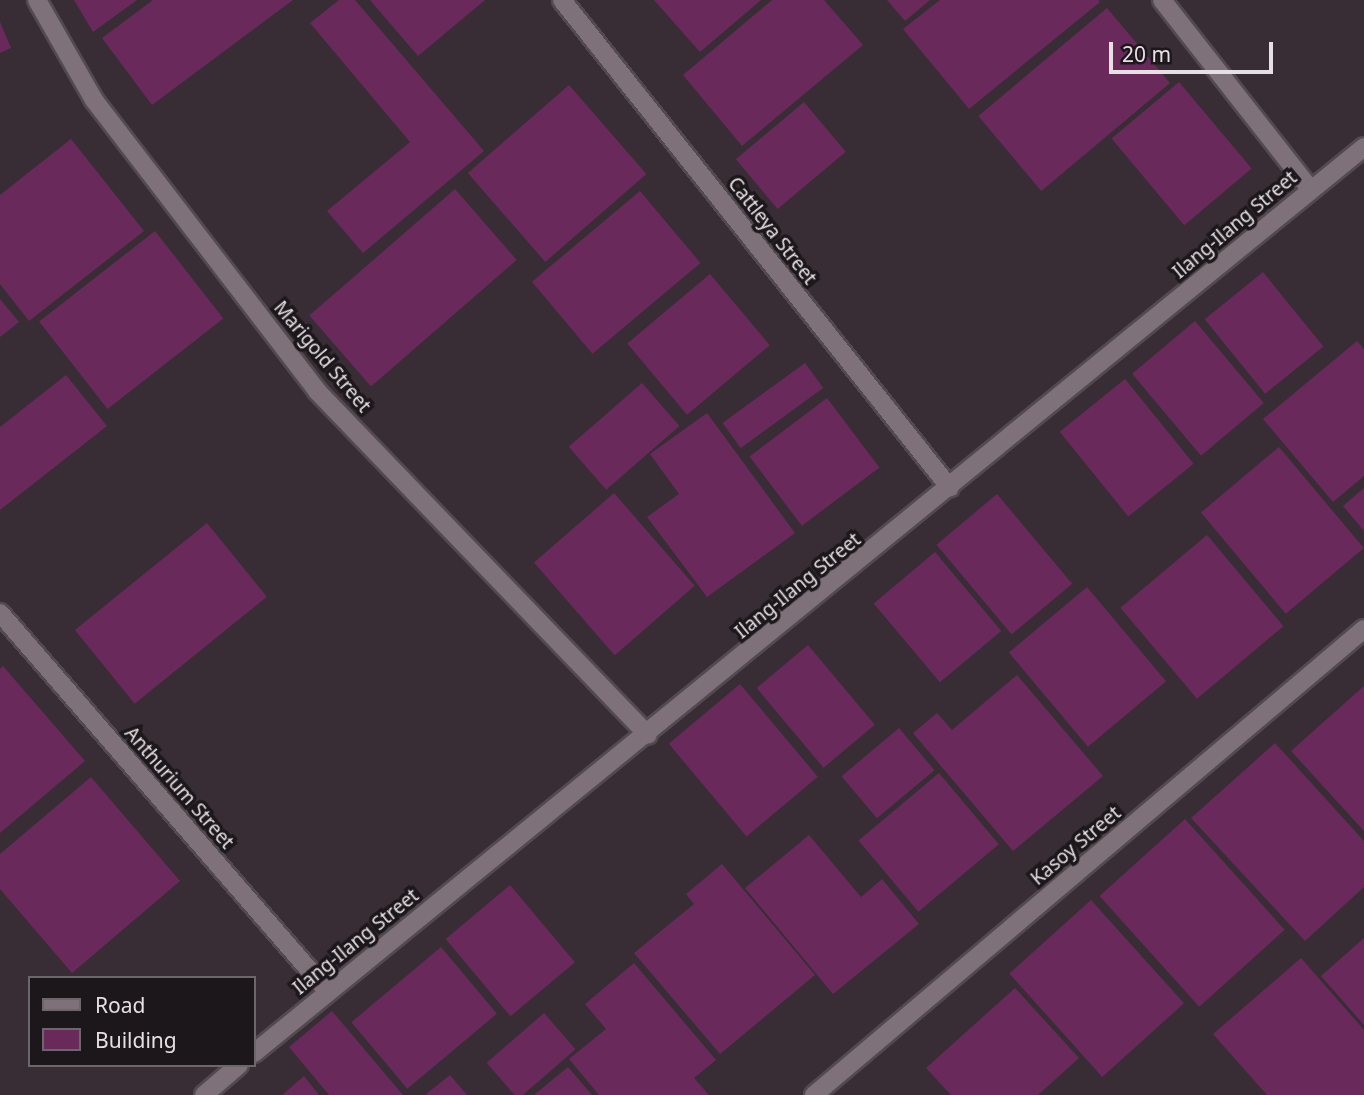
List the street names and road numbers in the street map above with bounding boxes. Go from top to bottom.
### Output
street label: Ilang-Ilang Street [1168,166,1302,284]
street label: Cattleya Street [723,173,821,289]
street label: Marigold Street [269,297,375,417]
street label: Ilang-Ilang Street [731,528,865,644]
street label: Anthurium Street [120,722,238,854]
street label: Kasoy Street [1026,802,1126,890]
street label: Ilang-Ilang Street [289,884,423,1000]

